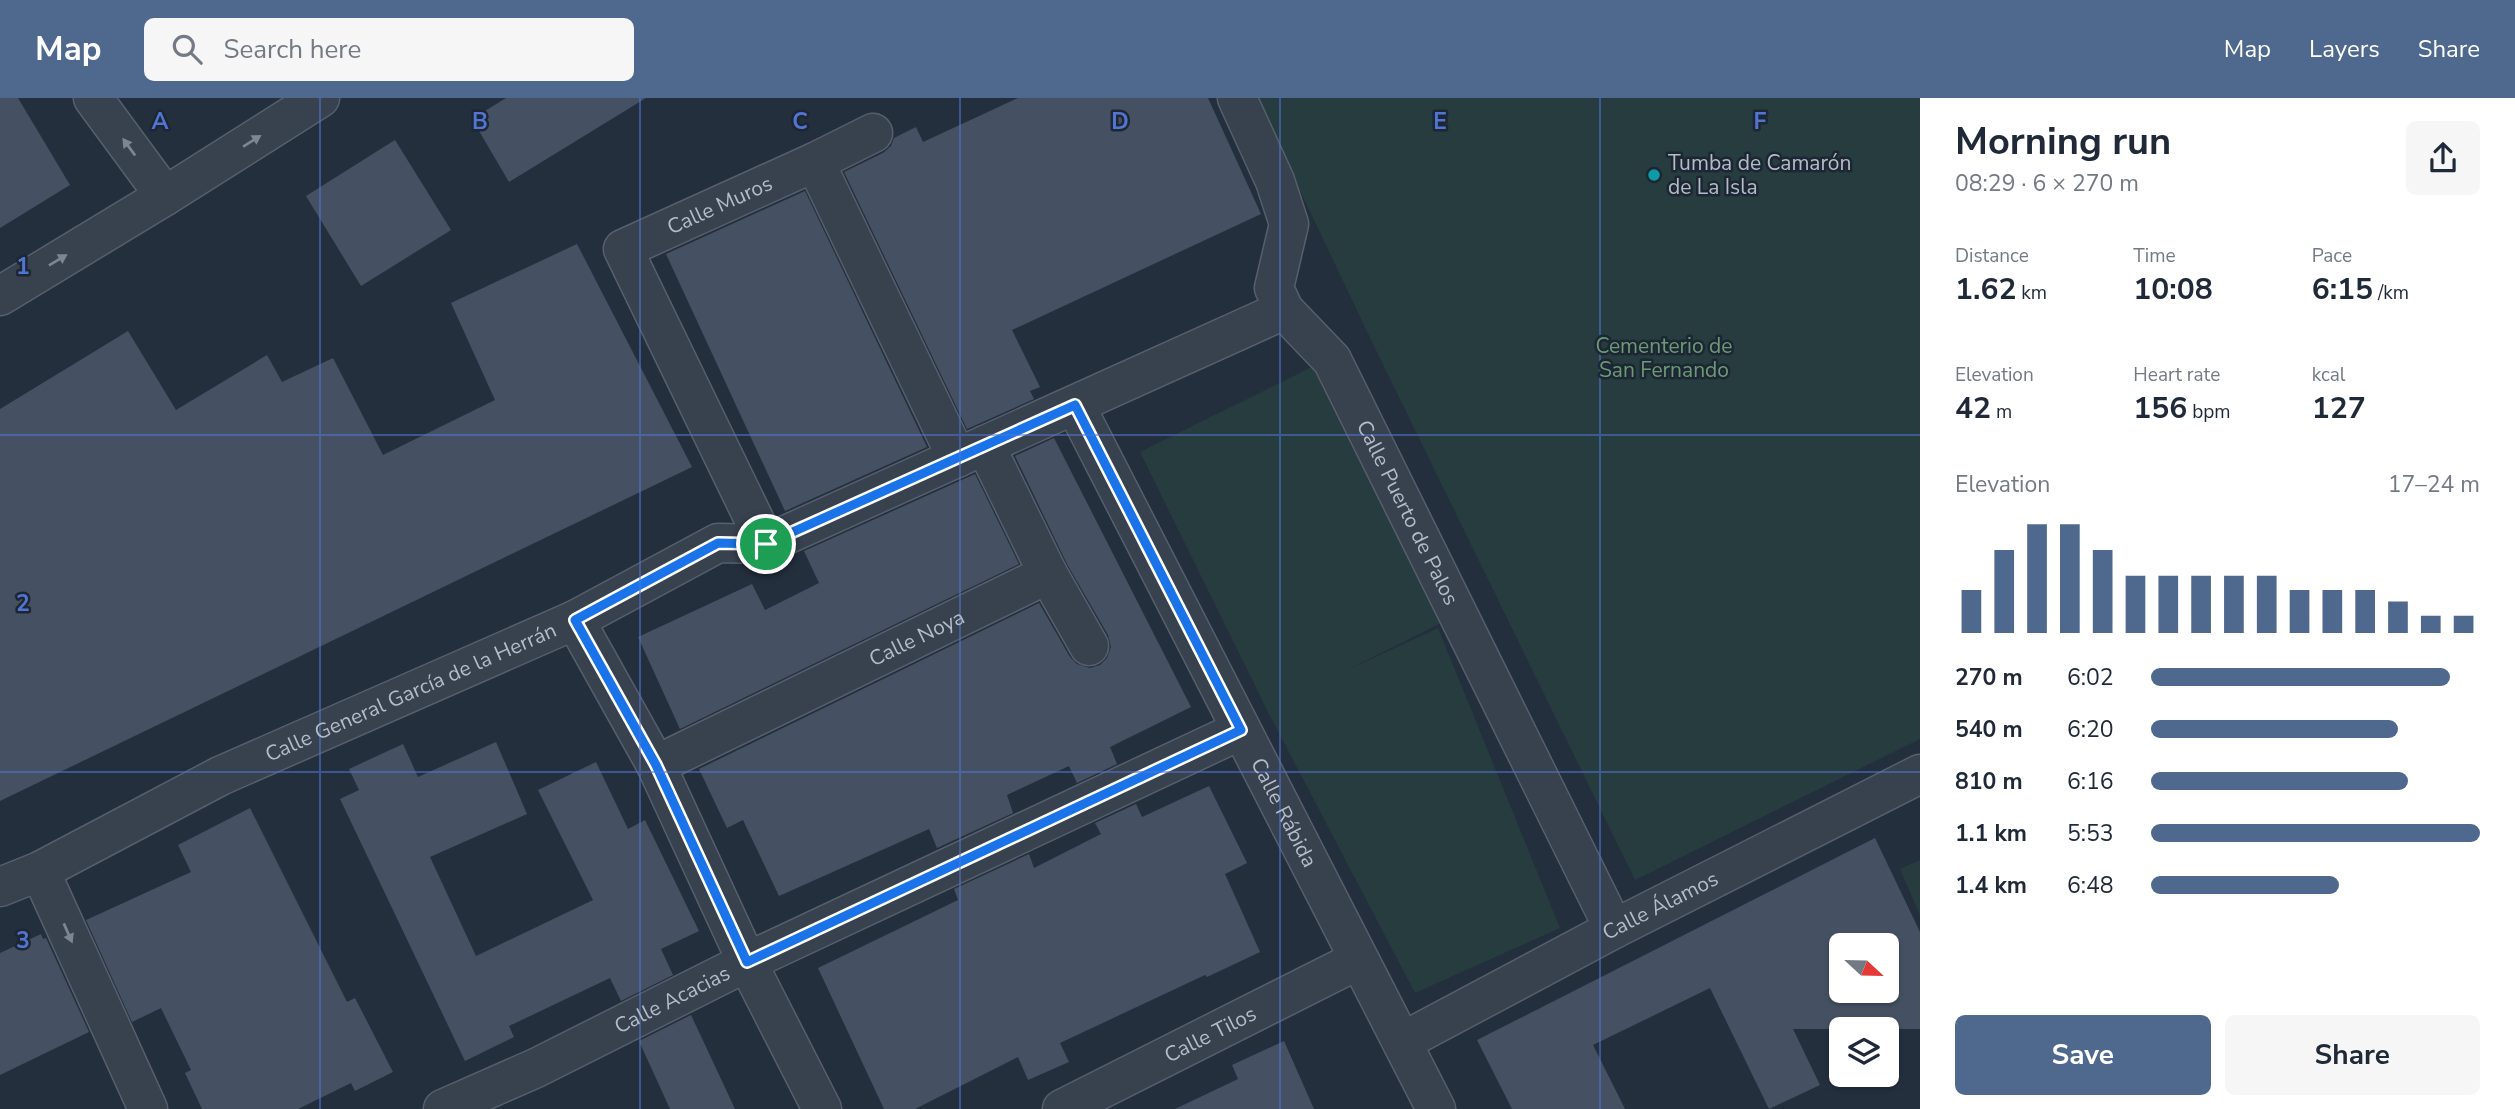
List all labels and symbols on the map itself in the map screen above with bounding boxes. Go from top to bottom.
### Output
text: A [151,106,169,137]
text: B [472,106,488,137]
text: C [792,106,808,137]
text: D [1111,106,1129,137]
text: E [1433,106,1447,137]
text: F [1754,106,1767,137]
one-way arrow [242,134,262,147]
one-way arrow [123,138,137,156]
place label: Tumba de Camarón de La Isla [1668,149,1851,201]
marker: Tumba de Camarón de La Isla [1646,167,1662,183]
street label: Calle Muros [663,169,777,241]
text: 1 [16,251,30,282]
one-way arrow [49,254,68,267]
park label: Cementerio de San Fernando [1596,332,1732,384]
street label: Calle Puerto de Palos [1350,415,1465,610]
pin [736,514,796,574]
text: 2 [16,588,30,619]
street label: Calle Noya [864,603,969,673]
street label: Calle General García de la Herrán [261,616,561,768]
street label: Calle Rábida [1244,753,1324,872]
street label: Calle Álamos [1597,865,1723,947]
one-way arrow [62,923,74,943]
text: 3 [16,925,30,956]
north arrow [1829,933,1899,1003]
street label: Calle Acacias [610,959,735,1040]
street label: Calle Tilos [1160,1000,1261,1069]

